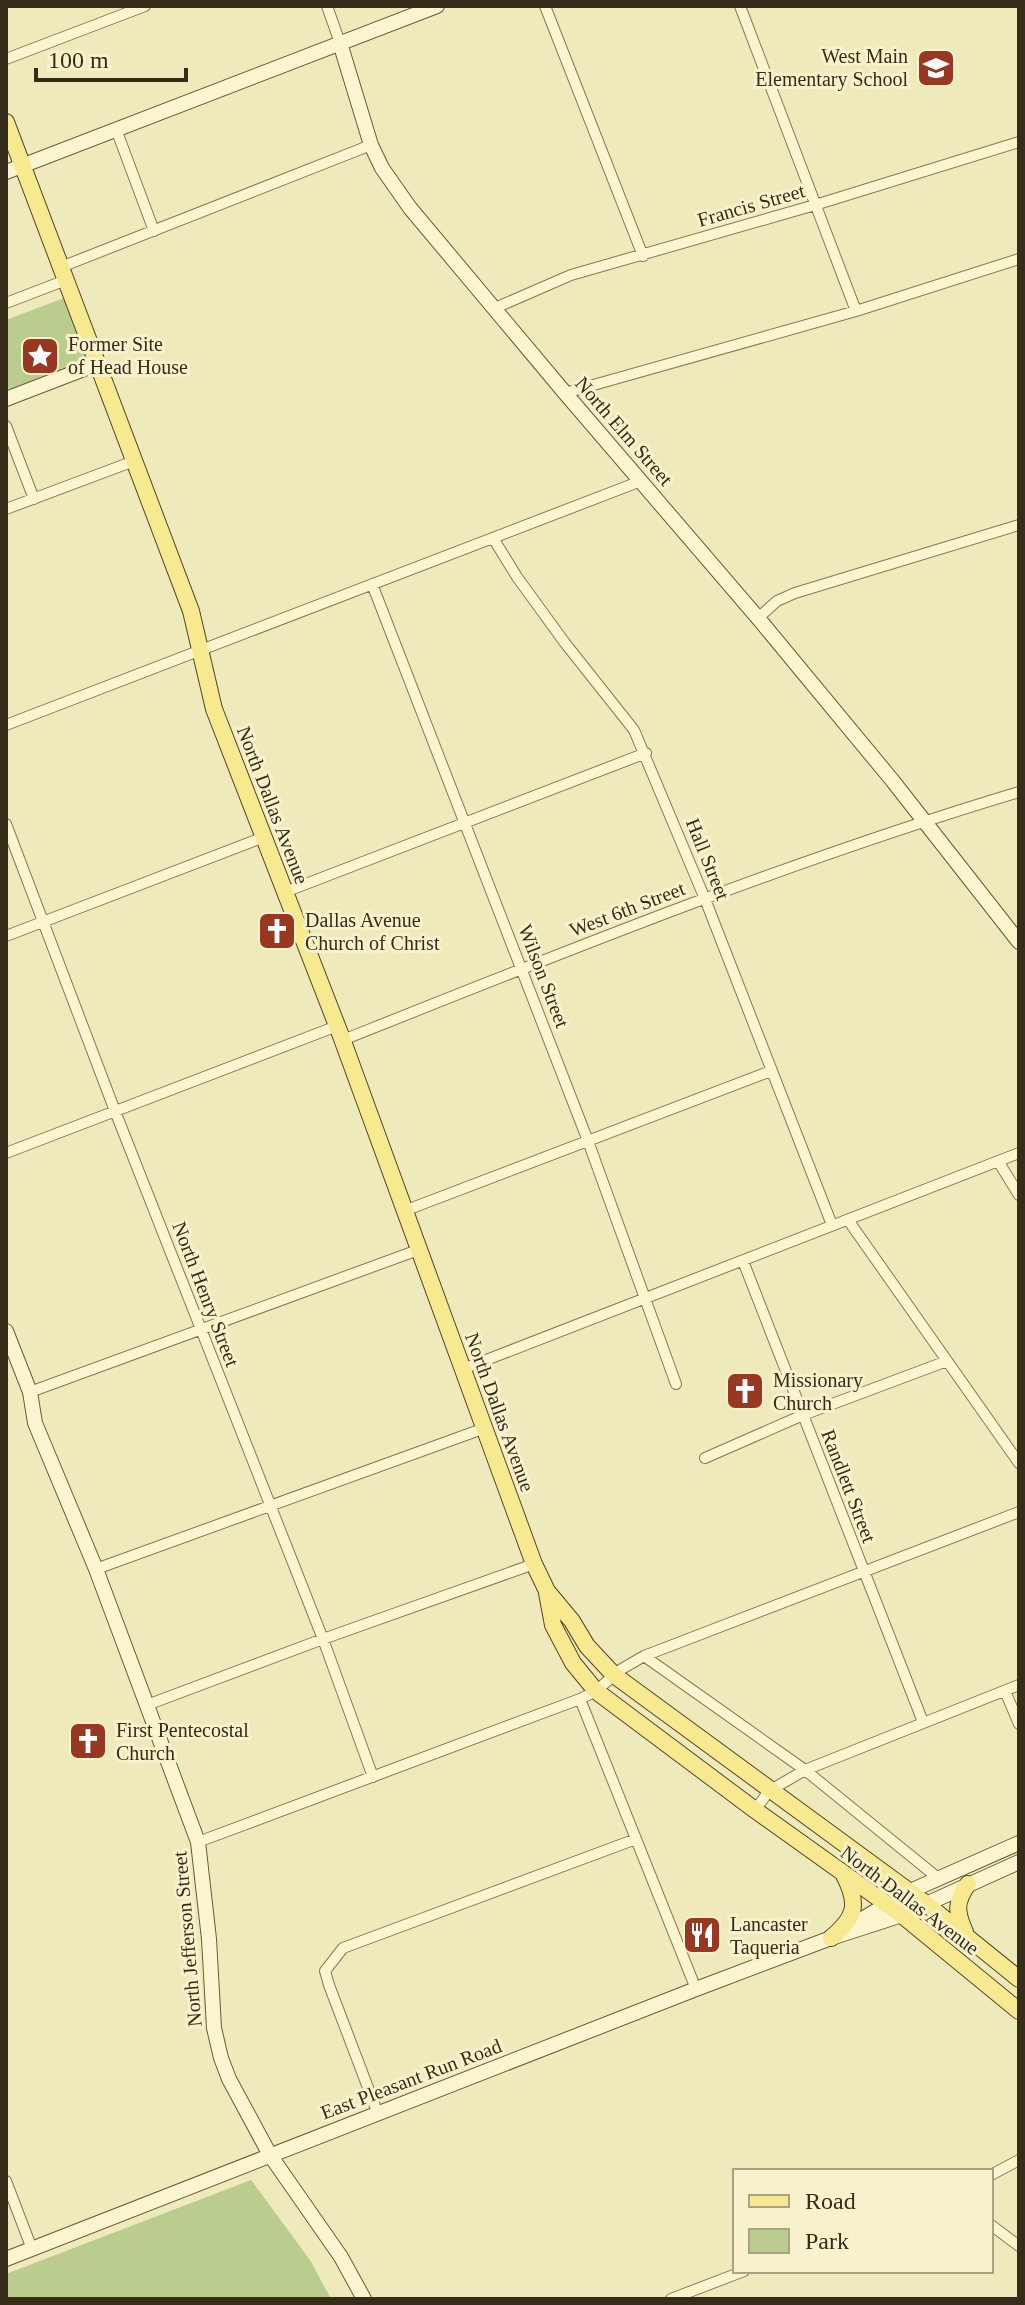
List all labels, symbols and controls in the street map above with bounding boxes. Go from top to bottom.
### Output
scale bar [36,32,186,82]
place label: West Main Elementary School [755,45,908,91]
text: 100 m [48,47,109,73]
school or university icon: West Main Elementary School [915,47,957,89]
street label: Francis Street [695,179,808,231]
place label: Former Site of Head House [68,333,188,378]
place icon: Former Site of Head House [19,335,61,377]
street label: North Elm Street [571,372,677,490]
street label: North Dallas Avenue [233,723,313,887]
street label: Hall Street [682,815,734,903]
street label: West 6th Street [566,877,688,941]
place label: Dallas Avenue Church of Christ [305,909,440,954]
church icon: Dallas Avenue Church of Christ [256,910,298,952]
street label: Wilson Street [514,921,574,1031]
street label: North Henry Street [167,1219,244,1370]
street label: North Dallas Avenue [461,1330,539,1495]
place label: Missionary Church [773,1369,863,1414]
church icon: Missionary Church [724,1370,766,1412]
street label: Randlett Street [817,1426,881,1546]
place label: First Pentecostal Church [116,1719,249,1764]
church icon: First Pentecostal Church [67,1720,109,1762]
street label: North Dallas Avenue [837,1841,984,1959]
street label: North Jefferson Street [168,1850,206,2028]
place label: Lancaster Taqueria [730,1913,808,1959]
restaurant icon: Lancaster Taqueria [681,1914,723,1956]
street label: East Pleasant Run Road [318,2034,504,2124]
legend [733,2169,993,2273]
text: Road [805,2188,856,2214]
text: Park [805,2228,849,2254]

